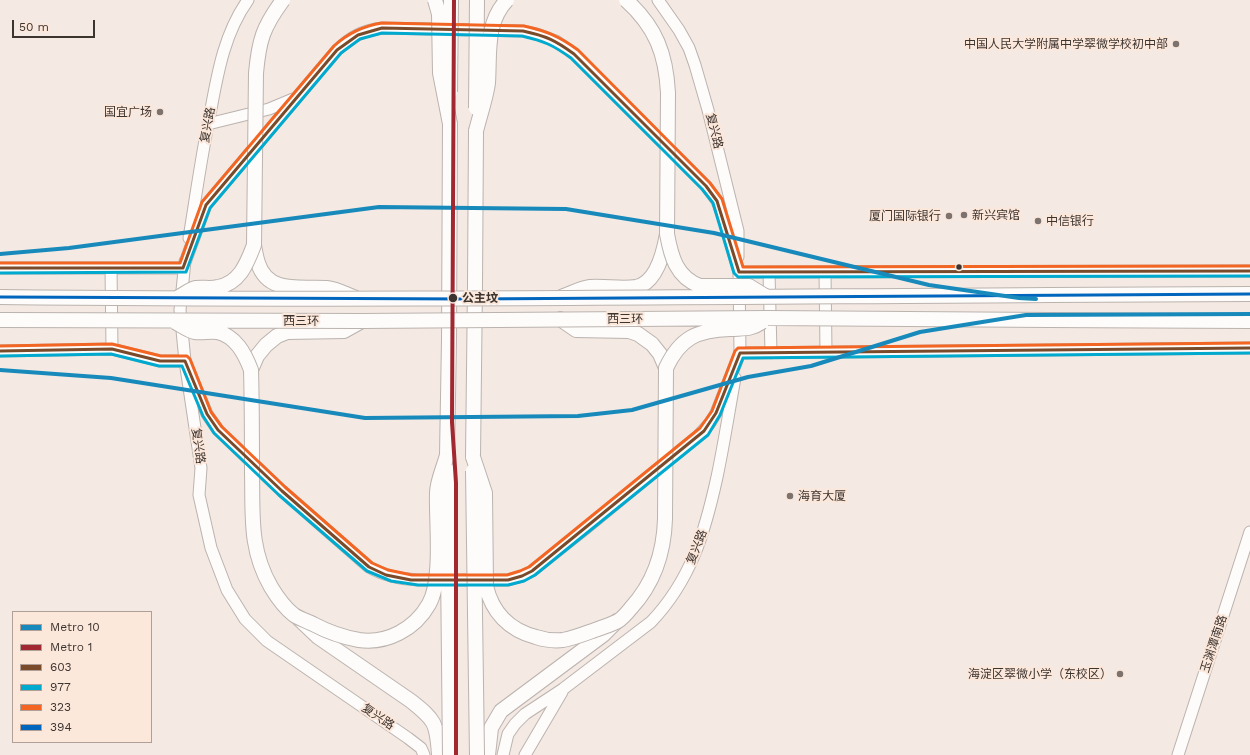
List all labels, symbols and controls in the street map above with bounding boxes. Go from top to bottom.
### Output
scale bar [14,12,97,38]
text: 50 m [19,20,49,34]
place label: 中国人民大学附属中学翠微学校初中部 [964,37,1168,51]
marker: 中国人民大学附属中学翠微学校初中部 [1171,39,1181,49]
place label: 国宜广场 [104,105,152,119]
street label: 复兴路 [198,106,218,144]
marker: 国宜广场 [155,107,165,117]
street label: 复兴路 [703,112,725,150]
place label: 新兴宾馆 [972,208,1020,222]
place label: 厦门国际银行 [869,209,941,223]
marker: 新兴宾馆 [959,210,969,220]
marker: 厦门国际银行 [944,211,954,221]
place label: 中信银行 [1046,214,1094,228]
marker: 中信银行 [1033,216,1043,226]
unlabelled marker [954,262,964,272]
place label: 公主坟 [462,291,498,305]
marker: 公主坟 [447,292,459,304]
street label: 西三环 [607,312,643,326]
street label: 西三环 [283,314,319,328]
street label: 复兴路 [188,427,208,465]
place label: 海育大厦 [798,489,846,503]
marker: 海育大厦 [785,491,795,501]
street label: 复兴路 [684,528,710,566]
legend [12,611,152,743]
street label: 玉渊潭南路 [1198,613,1230,675]
text: Metro 10 [50,620,100,634]
text: Metro 1 [50,640,92,654]
text: 603 [50,660,72,674]
place label: 海淀区翠微小学（东校区） [968,667,1112,681]
marker: 海淀区翠微小学（东校区） [1115,669,1125,679]
text: 977 [50,680,71,694]
text: 323 [50,700,71,714]
street label: 复兴路 [359,701,397,733]
text: 394 [50,720,72,734]

